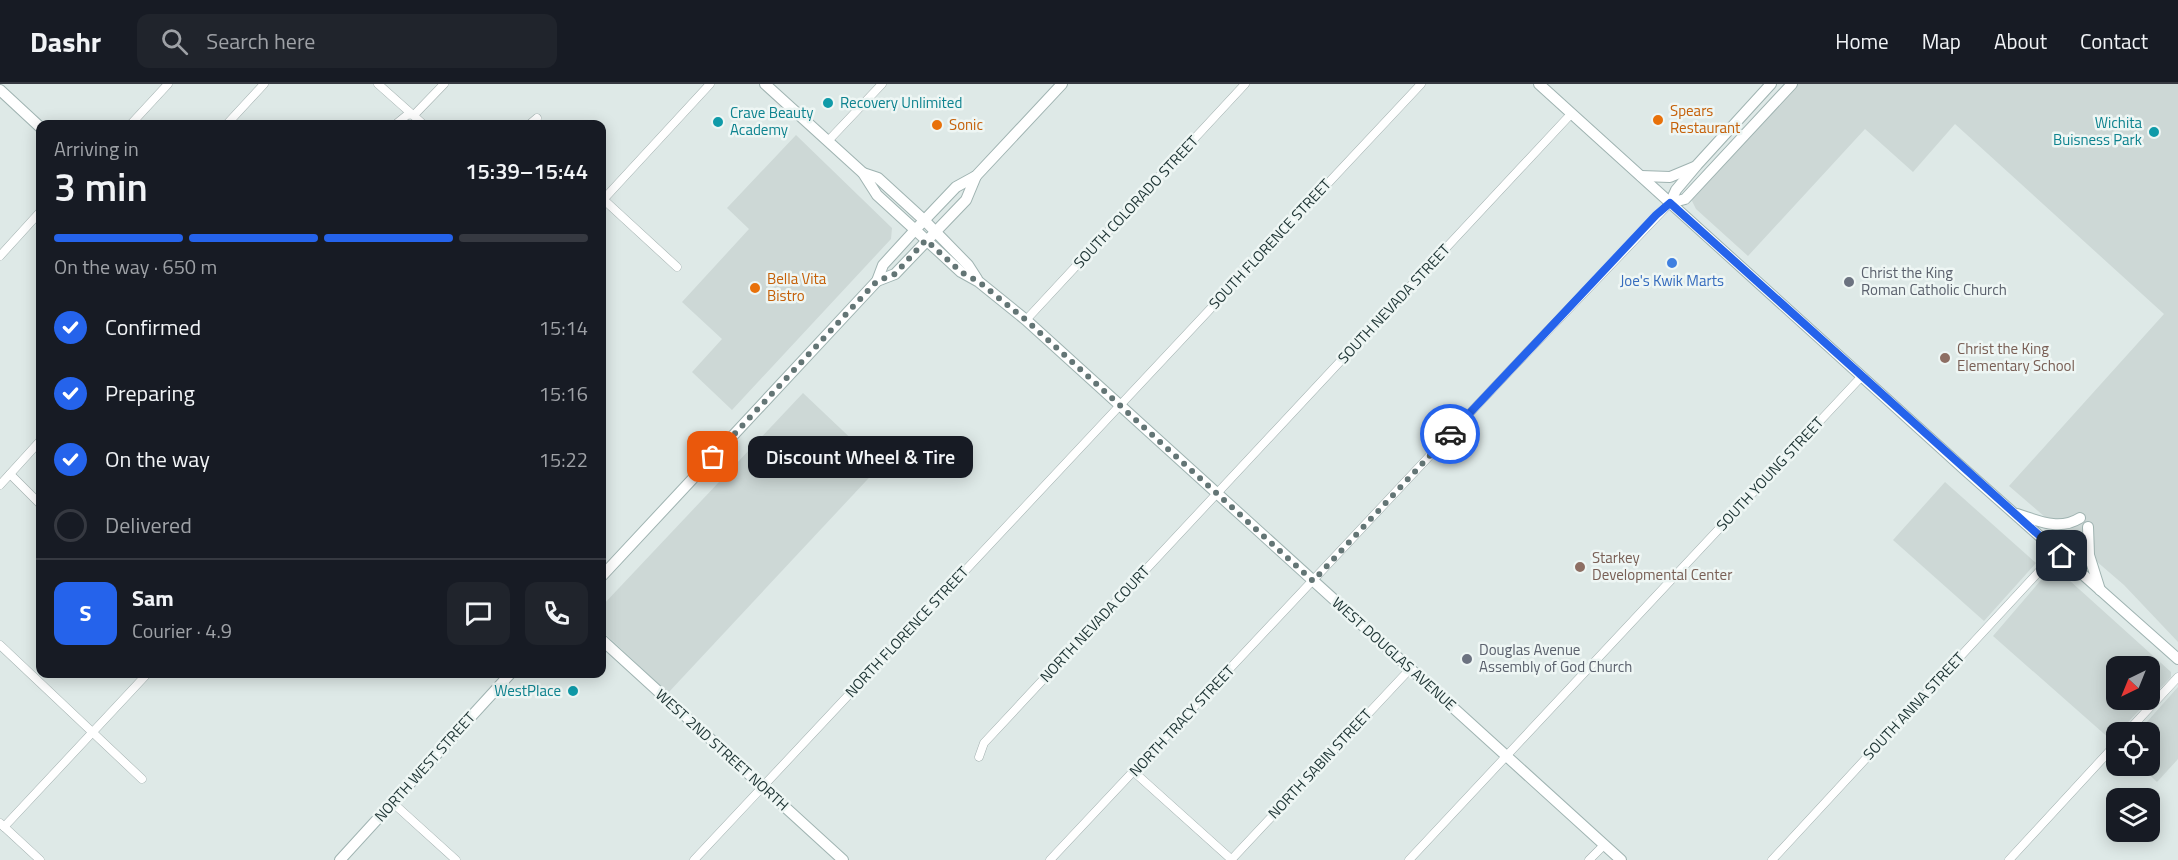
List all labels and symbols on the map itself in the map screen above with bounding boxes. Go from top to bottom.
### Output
place label: Recovery Unlimited [840,91,962,114]
marker: Recovery Unlimited [821,96,835,110]
place label: Spears Restaurant [1670,99,1741,139]
place label: Crave Beauty Academy [730,101,814,141]
place label: Wichita Buisness Park [2053,111,2142,151]
place label: Sonic [949,113,983,136]
marker: Spears Restaurant [1651,113,1665,127]
marker: Crave Beauty Academy [711,115,725,129]
marker: Sonic [930,118,944,132]
marker: Wichita Buisness Park [2147,125,2161,139]
street label: SOUTH COLORADO STREET [1068,130,1204,273]
street label: SOUTH FLORENCE STREET [1203,173,1336,314]
street label: SOUTH NEVADA STREET [1332,239,1455,369]
marker: Joe's Kwik Marts [1665,256,1679,270]
place label: Christ the King Roman Catholic Church [1861,261,2007,301]
place label: Bella Vita Bistro [767,267,827,307]
place label: Joe's Kwik Marts [1620,269,1724,292]
marker: Christ the King Roman Catholic Church [1842,275,1856,289]
marker: Bella Vita Bistro [748,281,762,295]
place label: Christ the King Elementary School [1957,337,2075,377]
marker: Christ the King Elementary School [1938,351,1952,365]
courier [1420,404,1480,464]
street label: SOUTH YOUNG STREET [1711,411,1829,536]
pin [687,431,738,482]
callout: Discount Wheel & Tire [749,436,974,478]
pin [2036,530,2087,581]
place label: Starkey Developmental Center [1592,546,1732,586]
street label: NORTH NEVADA COURT [1034,560,1155,687]
marker: Starkey Developmental Center [1573,560,1587,574]
street label: NORTH FLORENCE STREET [839,561,974,703]
street label: WEST DOUGLAS AVENUE [1327,591,1462,716]
place label: Douglas Avenue Assembly of God Church [1479,638,1632,678]
street label: SOUTH ANNA STREET [1857,646,1970,765]
marker: Douglas Avenue Assembly of God Church [1460,652,1474,666]
north arrow [2106,656,2160,710]
street label: NORTH TRACY STREET [1124,660,1240,782]
place label: WestPlace [494,679,561,702]
street label: WEST 2ND STREET NORTH [651,683,794,816]
marker: WestPlace [566,684,580,698]
street label: NORTH SABIN STREET [1262,703,1377,824]
street label: NORTH WEST STREET [369,706,480,827]

